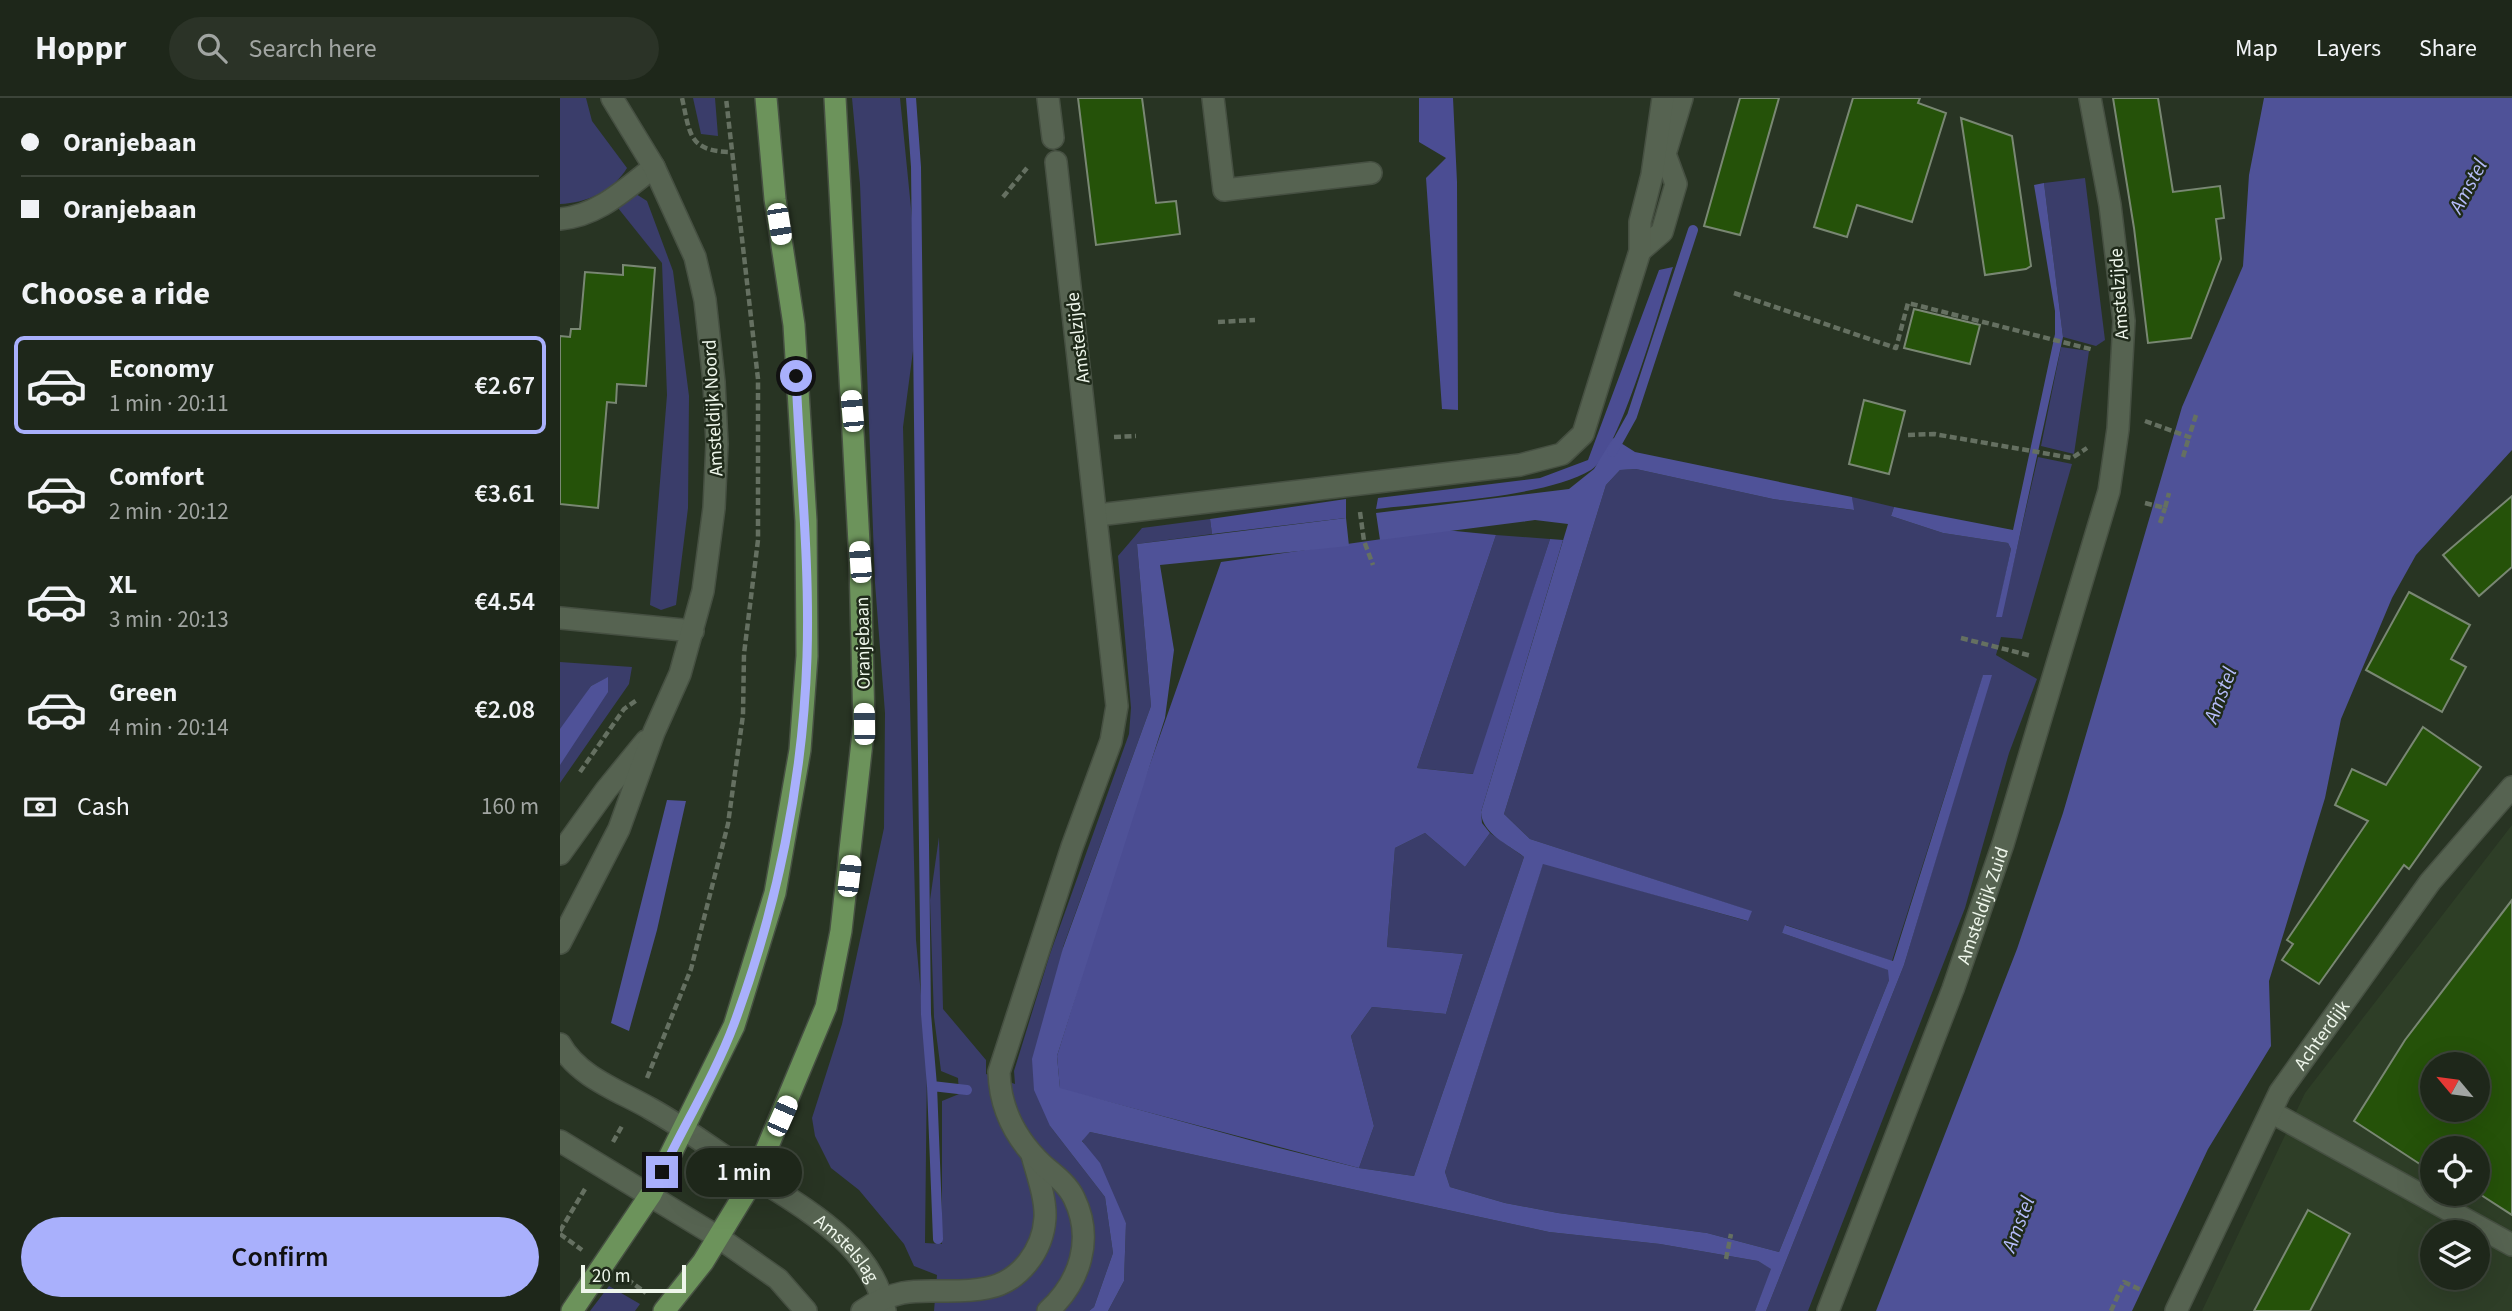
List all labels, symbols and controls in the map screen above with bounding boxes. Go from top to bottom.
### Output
search box [169,17,659,80]
text: Hoppr [35,25,127,72]
icon: search [193,29,231,67]
text: Search here [249,30,377,67]
text: Map [2235,31,2278,66]
text: Layers [2316,31,2381,66]
text: Share [2419,31,2477,66]
text: Oranjebaan [63,124,197,161]
water label: Amstel [2440,153,2495,220]
text: Oranjebaan [63,191,197,228]
car [766,202,793,246]
street label: Amstelzijde [2103,247,2136,340]
text: Choose a ride [21,271,210,317]
street label: Amstelzijde [1060,291,1097,385]
street label: Amsteldijk Noord [696,339,731,477]
text: Economy [109,350,214,387]
icon: car [25,354,88,417]
route start [780,360,812,392]
text: €2.67 [474,367,535,404]
text: 1 min · 20:11 [109,387,229,420]
car [840,389,865,433]
text: Comfort [109,458,204,495]
icon: car [25,462,88,525]
text: €3.61 [474,475,535,512]
text: 2 min · 20:12 [109,495,229,528]
car [849,540,872,584]
text: XL [109,566,137,603]
icon: car [25,570,88,633]
text: €4.54 [474,583,535,620]
street label: Oranjebaan [849,596,878,690]
text: 3 min · 20:13 [109,603,229,636]
water label: Amstel [2195,662,2245,729]
text: Green [109,674,177,711]
icon: car [25,678,88,741]
text: €2.08 [474,691,535,728]
car [854,703,875,745]
text: 4 min · 20:14 [109,711,229,744]
icon: cash [21,788,59,826]
text: Cash [77,788,130,825]
text: 160 m [481,790,539,823]
street label: Amsteldijk Zuid [1951,843,2016,968]
car [837,854,862,898]
street label: Achterdijk [2288,994,2357,1076]
north arrow [2420,1052,2490,1122]
map controls [2420,1052,2490,1290]
car [764,1093,801,1139]
button: locate [2420,1136,2490,1206]
callout: 1 min [686,1148,802,1196]
route end [646,1156,678,1188]
text: 1 min [717,1156,771,1189]
water label: Amstel [1993,1191,2043,1258]
street label: Amstelslag [808,1208,886,1288]
button: Confirm [21,1217,539,1297]
button: layers [2420,1220,2490,1290]
scale bar [581,1262,686,1294]
text: 20 m [592,1263,630,1290]

